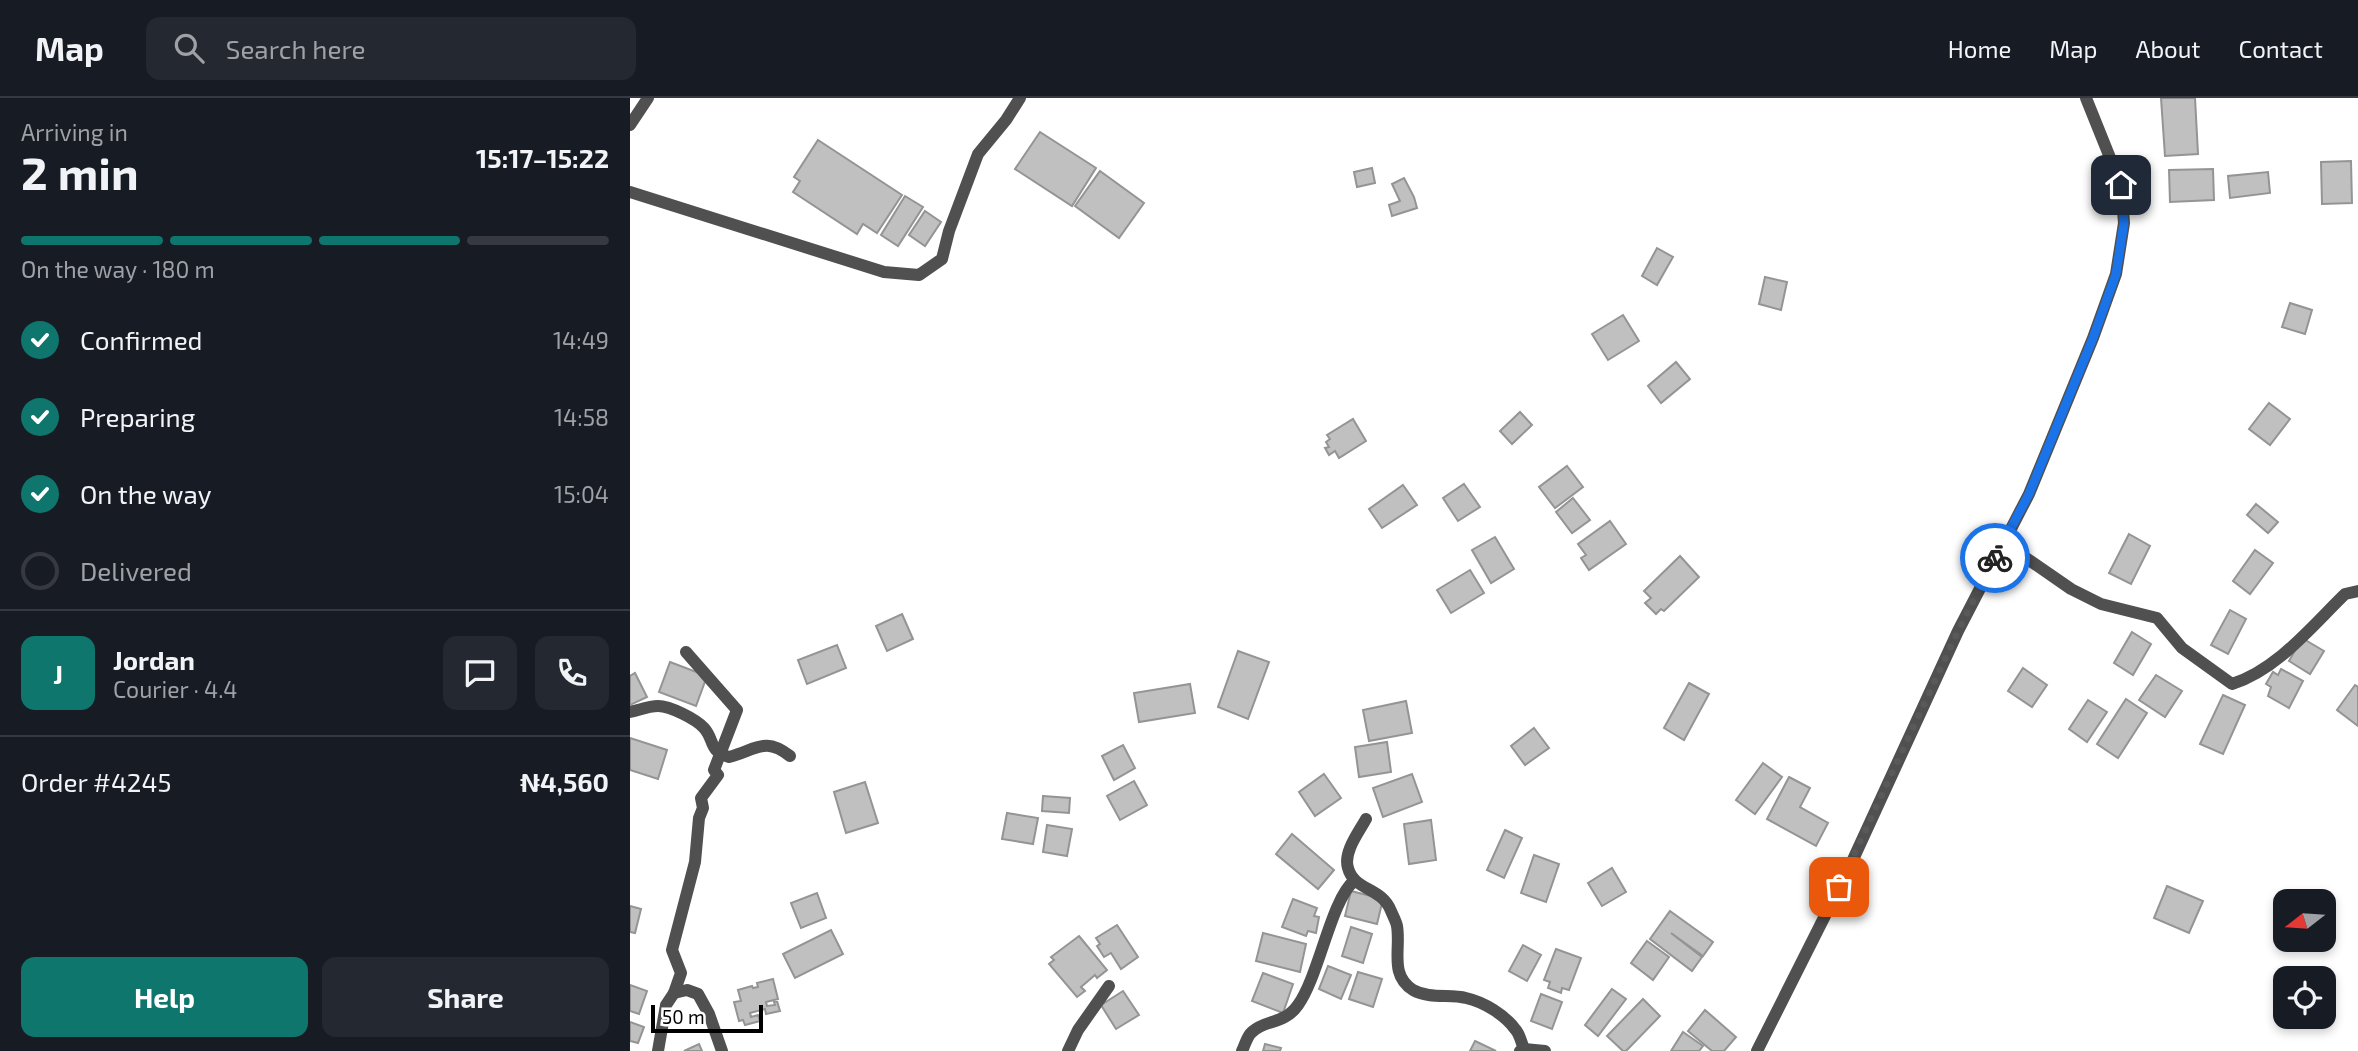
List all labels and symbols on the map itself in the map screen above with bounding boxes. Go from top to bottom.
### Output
pin [2091,155,2151,215]
courier [1960,523,2030,593]
pin [1809,857,1869,917]
north arrow [2273,889,2336,952]
scale bar [651,1002,763,1034]

